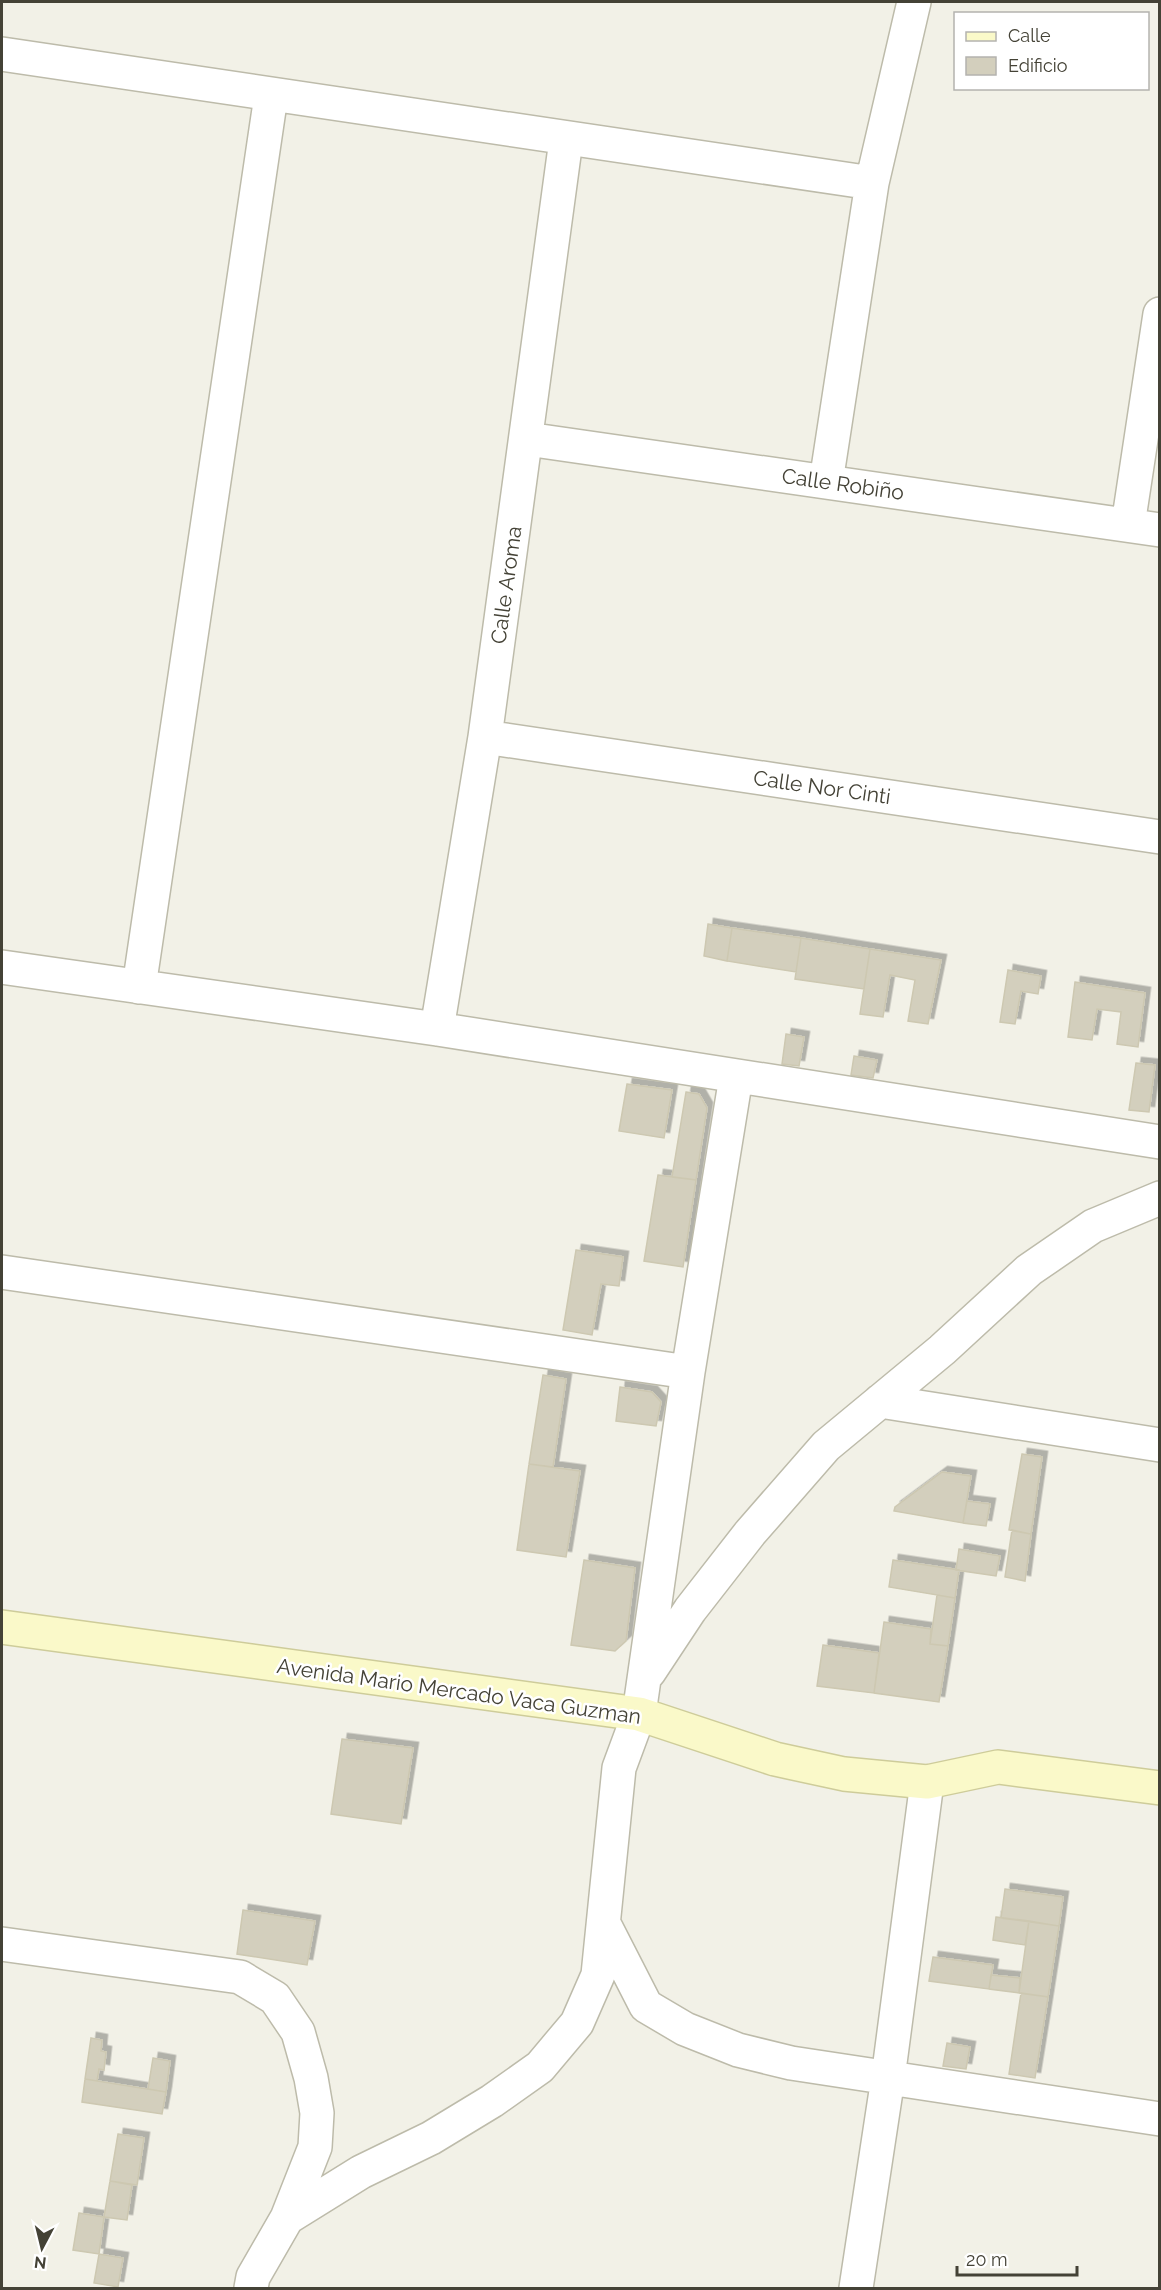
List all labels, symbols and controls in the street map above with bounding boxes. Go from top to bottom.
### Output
legend [954,12,1149,90]
text: Calle [1008,25,1051,46]
text: Edificio [1008,55,1068,76]
street label: Calle Robiño [780,463,906,505]
street label: Calle Aroma [485,524,527,646]
street label: Calle Nor Cinti [752,765,892,809]
street label: Avenida Mario Mercado Vaca Guzman [275,1653,643,1729]
north arrow [12,2218,72,2278]
scale bar [957,2239,1077,2277]
text: 20 m [966,2249,1008,2270]
text: N [33,2252,47,2273]

